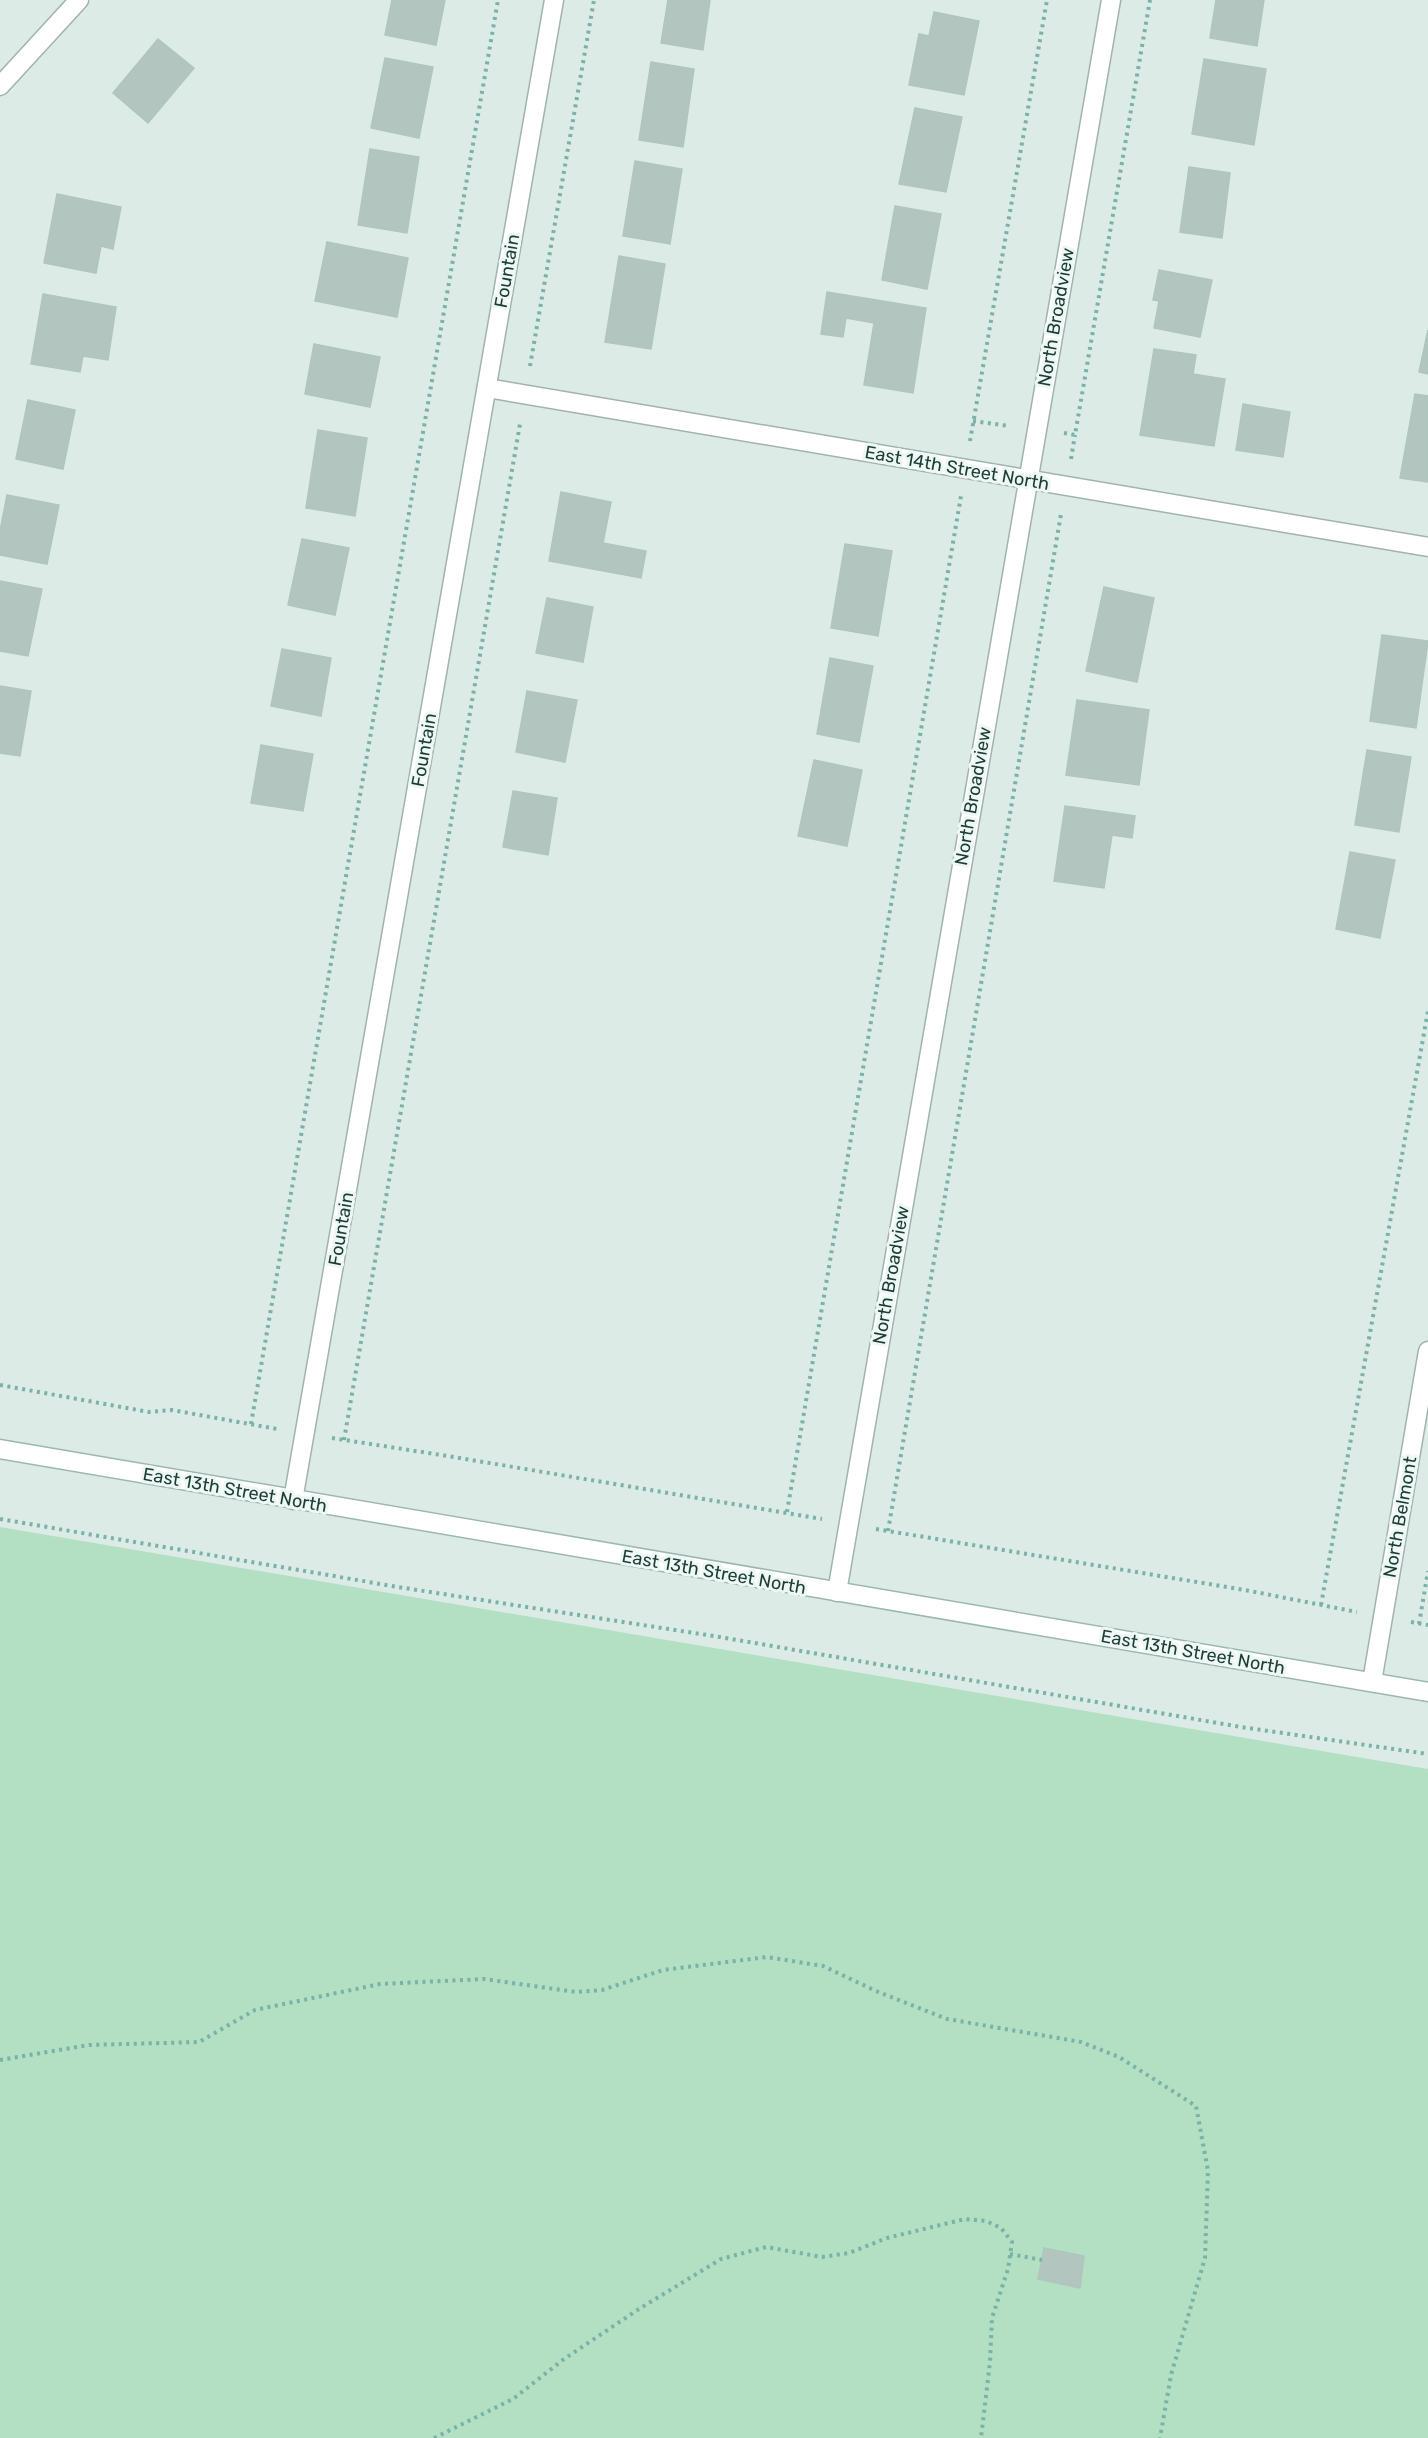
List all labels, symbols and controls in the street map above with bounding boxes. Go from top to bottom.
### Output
street label: Fountain [490,232,524,310]
street label: North Broadview [1033,246,1079,388]
street label: East 14th Street North [863,441,1051,495]
street label: Fountain [407,711,441,789]
street label: North Broadview [950,725,996,867]
street label: Fountain [324,1190,358,1268]
street label: North Broadview [868,1204,914,1346]
street label: North Belmont [1379,1455,1421,1579]
street label: East 13th Street North [141,1463,329,1517]
street label: East 13th Street North [620,1545,808,1599]
street label: East 13th Street North [1099,1625,1287,1679]

